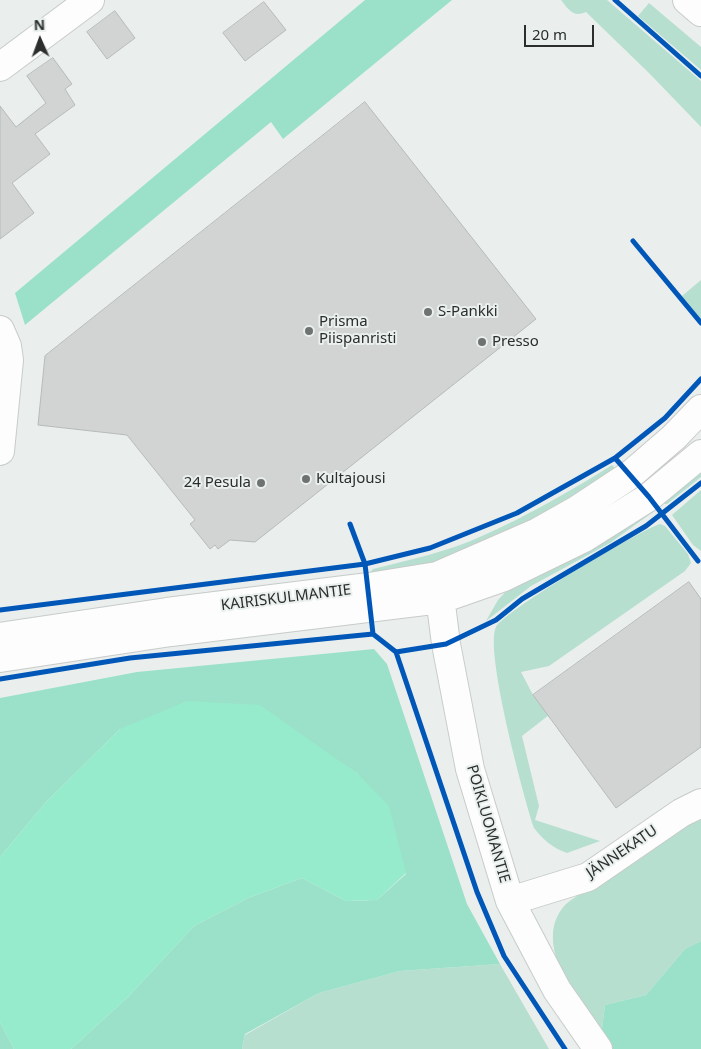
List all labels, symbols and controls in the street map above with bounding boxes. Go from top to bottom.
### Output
north arrow [15,15,65,65]
text: N [33,15,45,34]
scale bar [526,15,596,47]
text: 20 m [532,24,567,44]
place label: S-Pankki [438,303,498,321]
marker: S-Pankki [422,306,434,318]
place label: Prisma Piispanristi [319,313,396,348]
marker: Prisma Piispanristi [303,325,315,337]
place label: Presso [492,333,539,351]
marker: Presso [476,336,488,348]
place label: Kultajousi [316,470,386,488]
marker: Kultajousi [300,473,312,485]
place label: 24 Pesula [184,474,251,492]
marker: 24 Pesula [255,477,267,489]
street label: KAIRISKULMANTIE [220,581,352,615]
street label: POIKLUOMANTIE [463,763,513,885]
street label: JÄNNEKATU [583,822,661,882]

